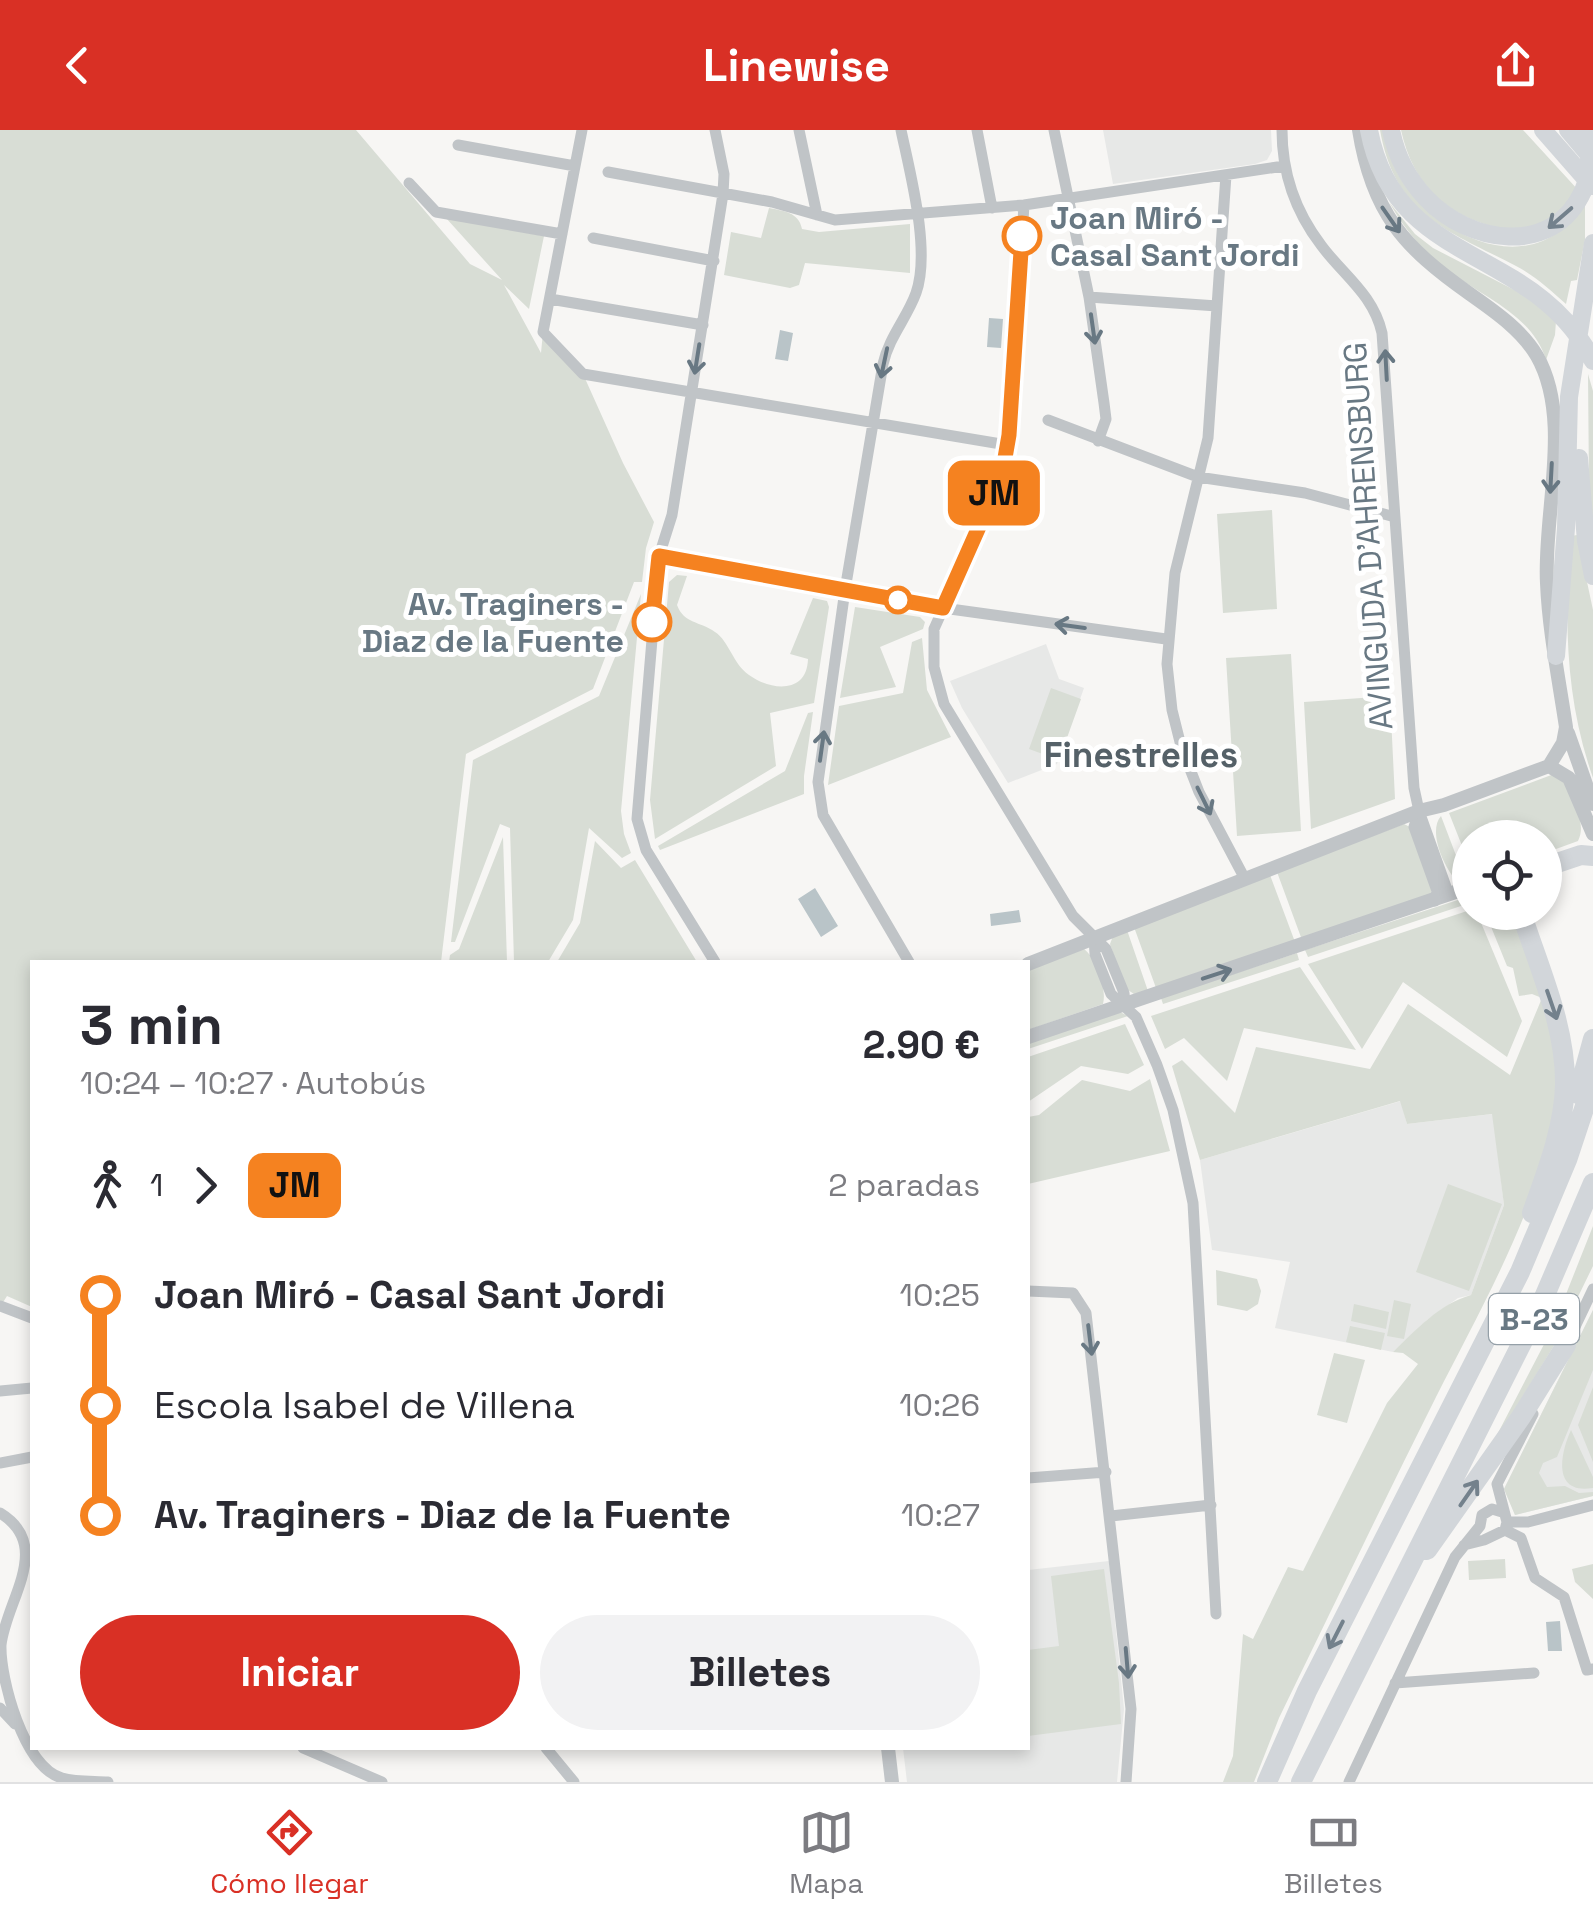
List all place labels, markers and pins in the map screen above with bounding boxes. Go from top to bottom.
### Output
place label: Joan Miró - Casal Sant Jordi [1050,198,1300,275]
marker: Joan Miró - Casal Sant Jordi [1003,217,1041,255]
place label: Av. Traginers - Diaz de la Fuente [362,584,624,661]
unlabelled marker [885,587,911,613]
marker: Av. Traginers - Diaz de la Fuente [633,603,671,641]

